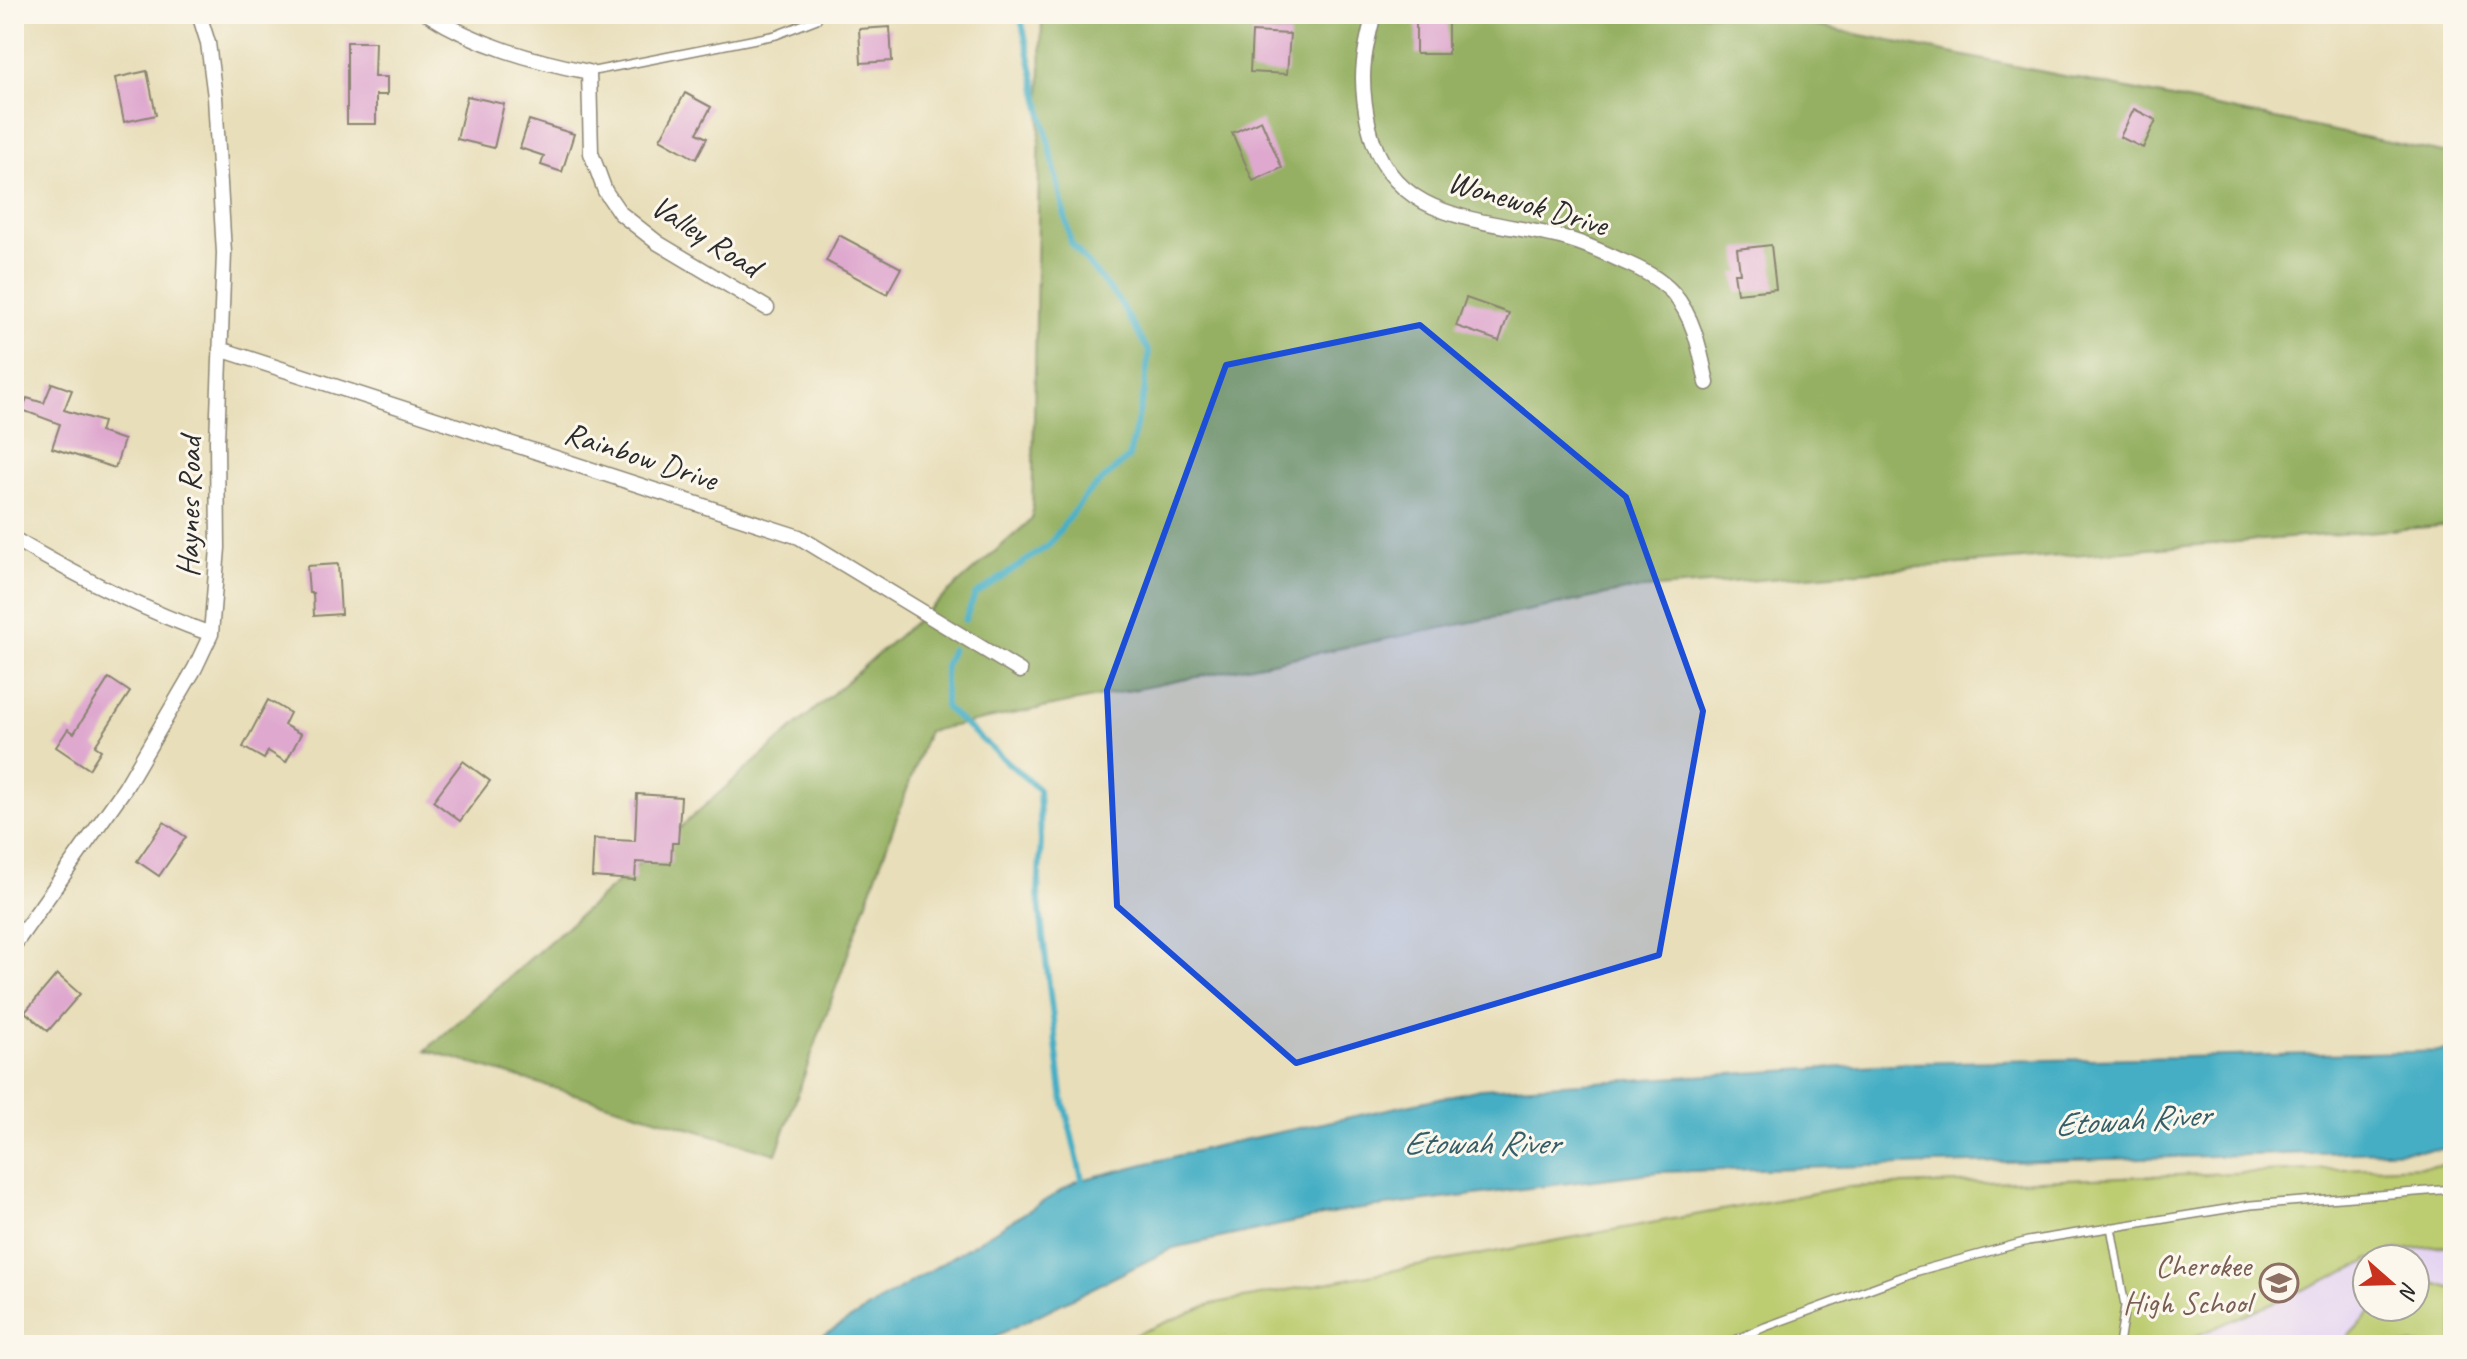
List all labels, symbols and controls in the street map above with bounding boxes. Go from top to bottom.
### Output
street label: Wonewok Drive [1444,161,1615,246]
street label: Valley Road [643,185,772,289]
street label: Rainbow Drive [559,412,725,501]
street label: Haynes Road [167,432,211,578]
water label: Etowah River [2053,1092,2216,1146]
water label: Etowah River [1403,1121,1563,1164]
north arrow [2351,1243,2431,1323]
place label: Cherokee High School [2123,1245,2257,1323]
school or university icon: Cherokee High School [2258,1262,2300,1304]
text: N [2392,1278,2424,1304]

